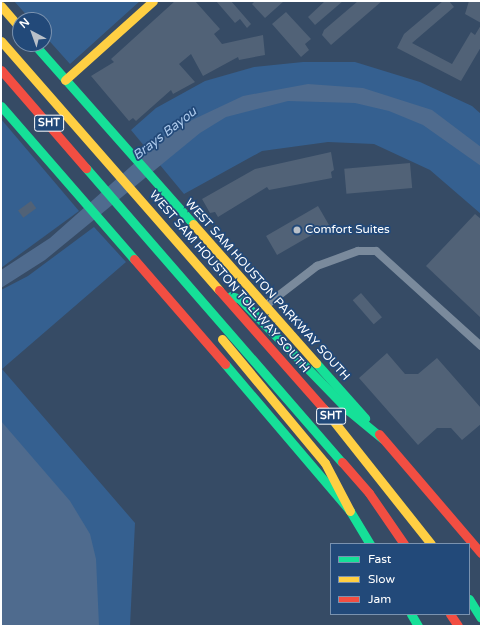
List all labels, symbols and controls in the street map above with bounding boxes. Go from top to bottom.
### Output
north arrow [12,12,52,52]
text: N [17,16,32,31]
water label: Brays Bayou [130,104,200,164]
road number: SHT [34,114,64,132]
street label: WEST SAM HOUSTON TOLLWAY SOUTH [146,188,312,376]
street label: WEST SAM HOUSTON PARKWAY SOUTH [182,196,352,384]
place label: Comfort Suites [305,223,390,237]
marker: Comfort Suites [292,225,302,235]
road number: SHT [316,407,346,425]
legend [330,543,470,615]
text: Fast [368,552,391,566]
text: Slow [368,572,395,586]
text: Jam [368,592,391,606]

